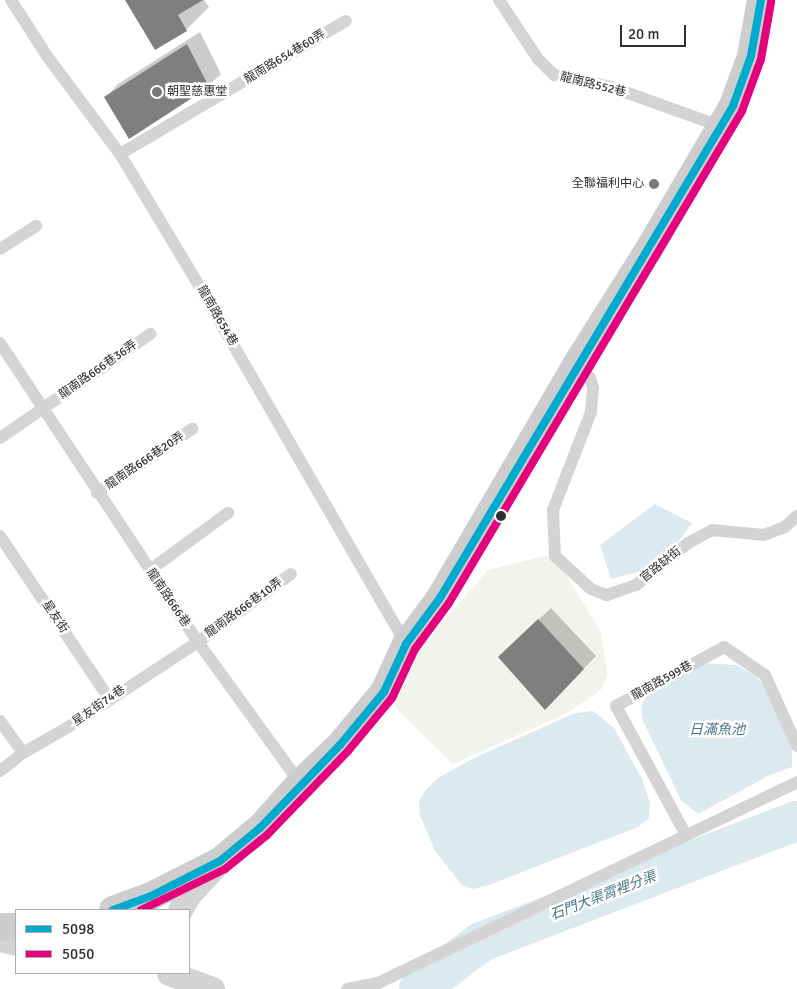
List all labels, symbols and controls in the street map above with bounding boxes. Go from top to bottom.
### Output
scale bar [622,15,688,47]
text: 20 m [628,25,659,43]
street label: 龍南路654巷60弄 [242,27,328,87]
street label: 龍南路552巷 [559,70,627,100]
place label: 朝聖慈惠堂 [167,85,227,99]
marker: 朝聖慈惠堂 [151,86,163,98]
place label: 全聯福利中心 [572,177,644,191]
marker: 全聯福利中心 [648,178,660,190]
street label: 龍南路654巷 [194,283,240,349]
street label: 龍南路666巷36弄 [56,338,140,402]
street label: 龍南路666巷20弄 [103,429,187,493]
unlabelled marker [496,511,506,521]
street label: 官路缺街 [638,544,684,586]
street label: 龍南路666巷 [143,566,193,630]
street label: 龍南路666巷10弄 [202,575,286,641]
street label: 星友街 [39,598,71,636]
street label: 龍南路599巷 [629,658,695,704]
street label: 星友街74巷 [70,683,128,729]
water label: 日滿魚池 [689,722,745,738]
water label: 石門大渠霄裡分渠 [548,868,658,924]
legend [15,909,190,974]
text: 5098 [62,920,94,938]
text: 5050 [62,945,94,963]

